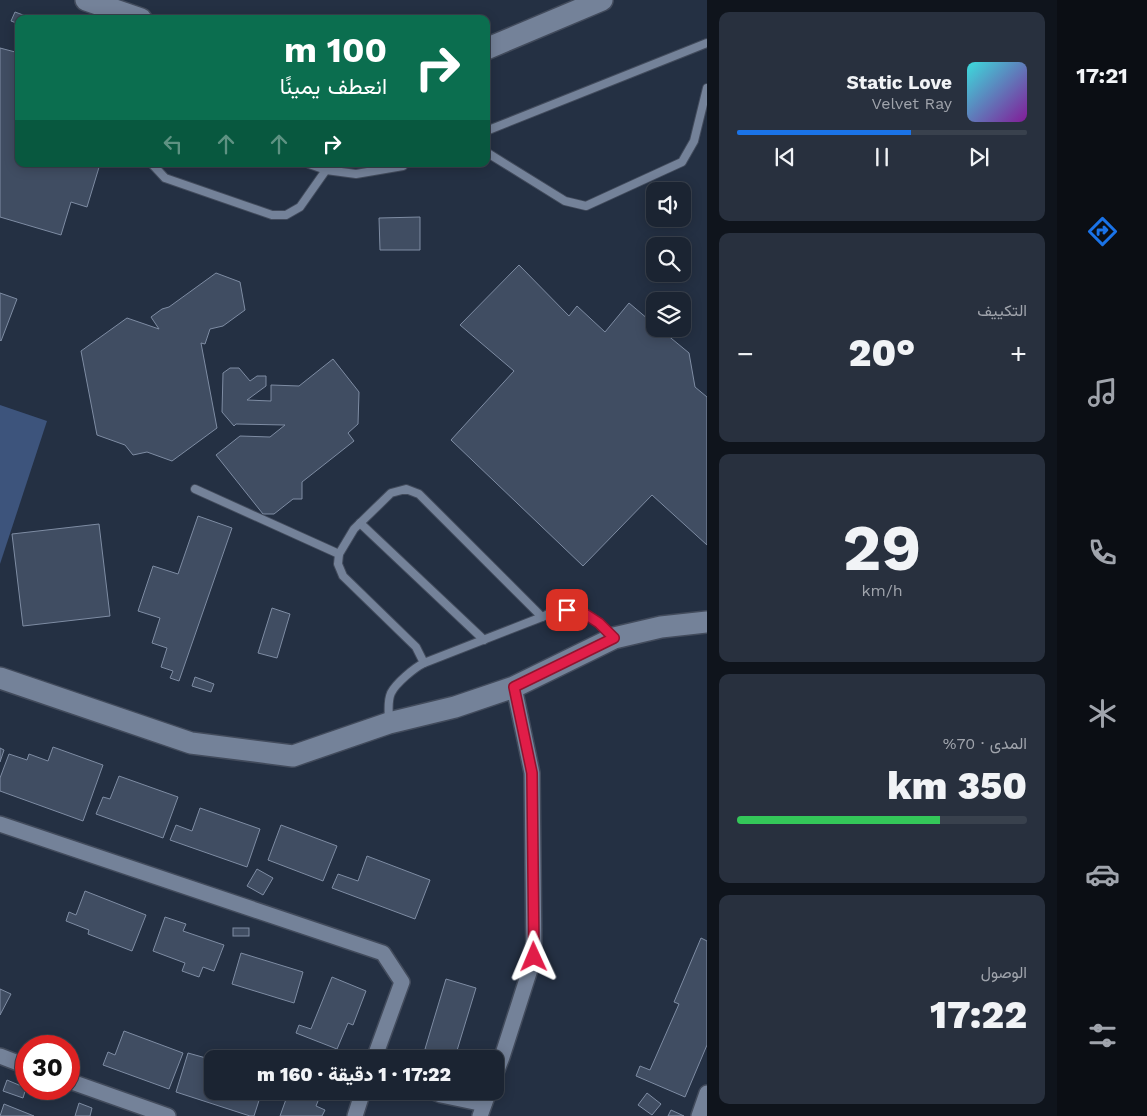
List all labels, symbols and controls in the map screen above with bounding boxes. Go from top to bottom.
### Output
text: 100 m [284,29,387,71]
icon: right [405,35,470,100]
text: 17:21 [1076,63,1128,88]
text: Static Love [847,71,952,94]
text: انعطف يمينًا [280,74,387,99]
text: Velvet Ray [872,94,952,113]
icon: left [159,130,187,158]
icon: ahead [212,130,240,158]
icon: ahead [265,130,293,158]
icon: right [318,130,346,158]
icon: previous [771,143,799,171]
icon: pause [868,143,896,171]
icon: next [965,143,993,171]
map controls [646,182,691,337]
button: sound [646,182,691,227]
icon: directions [1085,214,1120,249]
button: search [646,237,691,282]
button: layers [646,292,691,337]
text: التكييف [977,301,1027,320]
text: 20° [849,331,915,375]
text: − [737,337,754,370]
text: + [1010,337,1027,370]
icon: music [1085,375,1120,410]
text: 29 [843,510,921,586]
icon: phone [1085,535,1120,570]
text: km/h [861,581,903,600]
pin [546,589,588,631]
icon: arrive [553,596,581,624]
icon: climate [1085,696,1120,731]
text: المدى · 70% [943,734,1027,753]
text: 350 km [887,764,1027,808]
icon: car [1085,857,1120,892]
position arrow [507,930,559,982]
text: الوصول [981,963,1027,982]
text: 17:22 [930,993,1027,1037]
icon: filters [1085,1018,1120,1053]
speed limit sign: 30 [15,1035,80,1100]
text: 17:22 · 1 دقيقة · 160 m [257,1063,451,1086]

